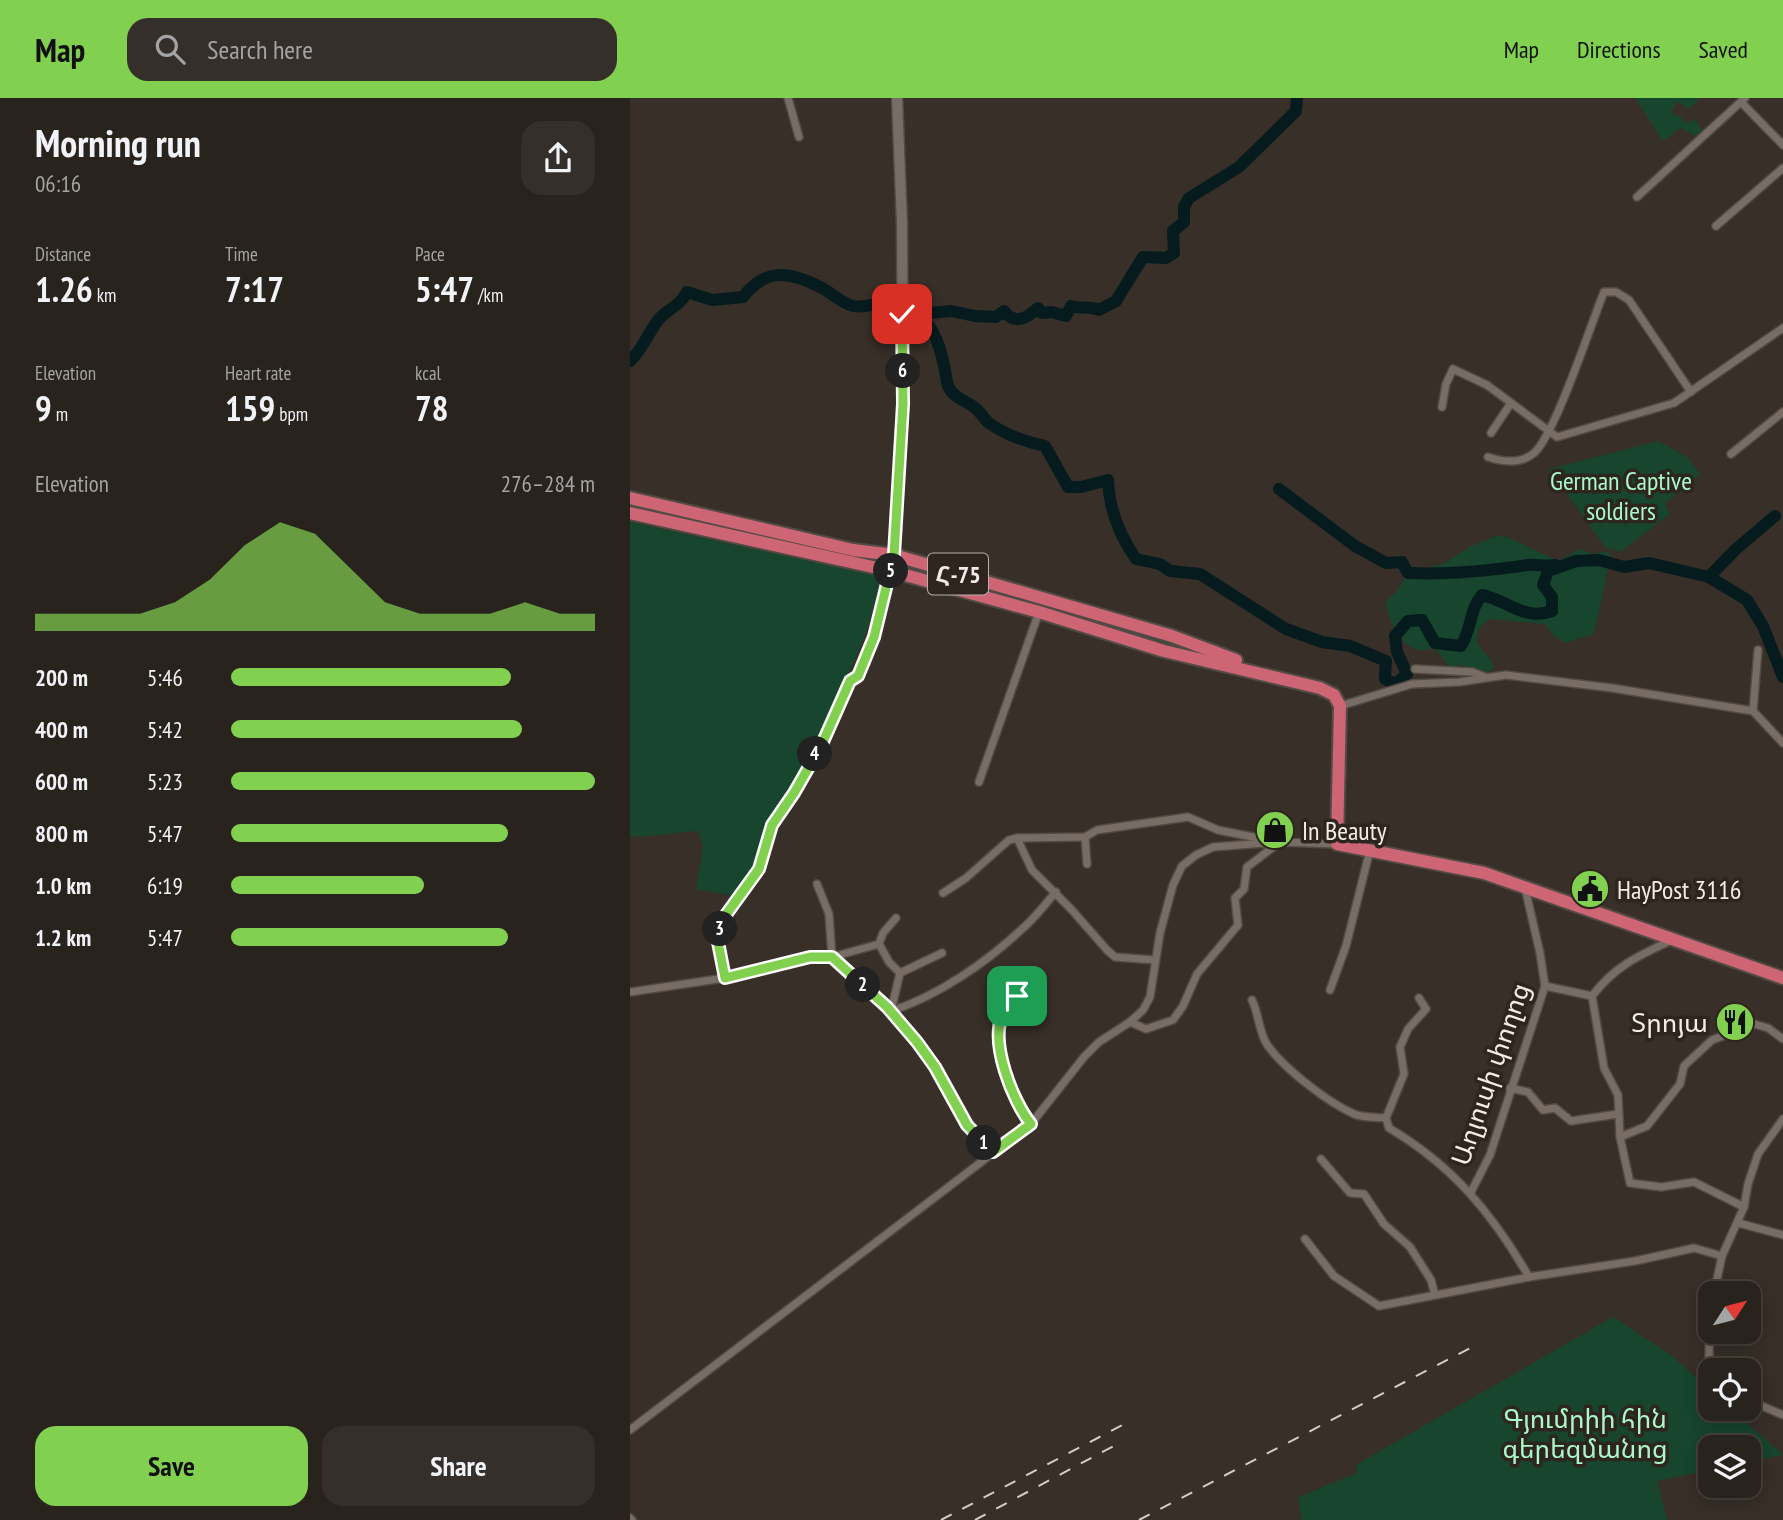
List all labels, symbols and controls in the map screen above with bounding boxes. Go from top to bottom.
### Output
search box [127,18,617,81]
text: Map [35,28,85,71]
icon: search [151,30,189,68]
text: Search here [207,33,313,66]
text: Map [1504,34,1539,65]
text: Directions [1577,34,1661,65]
text: Saved [1699,34,1748,65]
text: Morning run [35,118,201,167]
button: share [521,121,595,195]
text: 06:16 [35,169,81,198]
text: Distance [35,242,91,266]
text: Time [225,242,258,266]
text: Pace [415,242,445,266]
text: 1.26 [35,266,93,312]
text: 7:17 [225,266,284,312]
text: 5:47 [415,266,474,312]
text: km [93,283,116,307]
text: /km [474,283,503,307]
pin [872,284,932,344]
icon: check [883,295,921,333]
pin: 6 [886,354,920,388]
text: 6 [898,358,907,382]
text: Elevation [35,361,96,385]
text: Heart rate [225,361,291,385]
text: kcal [415,361,441,385]
text: 9 [35,385,52,431]
text: 159 [225,385,275,431]
text: 78 [415,385,448,431]
text: m [52,402,68,426]
text: bpm [275,402,308,426]
park label: German Captive soldiers [1550,464,1692,527]
text: Elevation [35,469,109,498]
text: 276–284 m [501,469,595,498]
pin: 5 [874,554,908,588]
road number: Հ-75 [928,554,988,594]
text: 5 [886,558,895,582]
text: 200 m [35,663,88,692]
text: 5:46 [147,663,183,692]
text: 400 m [35,715,88,744]
text: 5:42 [147,715,183,744]
pin: 4 [798,736,832,772]
text: 4 [810,741,819,765]
text: 600 m [35,767,88,796]
text: 5:23 [147,767,183,796]
shop icon: In Beauty [1254,809,1296,851]
place label: In Beauty [1302,814,1387,847]
text: 800 m [35,819,88,848]
text: 5:47 [147,819,183,848]
public building icon: HayPost 3116 [1569,868,1611,910]
text: 1.0 km [35,871,91,900]
text: 6:19 [147,871,183,900]
place label: HayPost 3116 [1617,873,1742,906]
pin: 3 [702,912,738,946]
text: 3 [715,916,724,940]
text: 1.2 km [35,923,91,952]
text: 5:47 [147,923,183,952]
pin [987,966,1047,1026]
pin: 2 [846,968,880,1002]
text: 2 [858,972,867,996]
icon: arrive [998,977,1036,1015]
street label: Աղյուսի փողոց [1443,979,1537,1169]
restaurant icon: Տրոյա [1714,1001,1756,1043]
place label: Տրոյա [1631,1006,1708,1039]
pin: 1 [966,1126,1002,1160]
text: 1 [979,1130,988,1154]
north arrow [1698,1281,1760,1344]
map controls [1698,1281,1761,1498]
button: locate [1698,1358,1761,1421]
park label: Գյումրիի հին գերեզմանոց [1502,1402,1668,1465]
button: Save [35,1426,308,1506]
button: Share [322,1426,595,1506]
button: layers [1698,1435,1761,1498]

